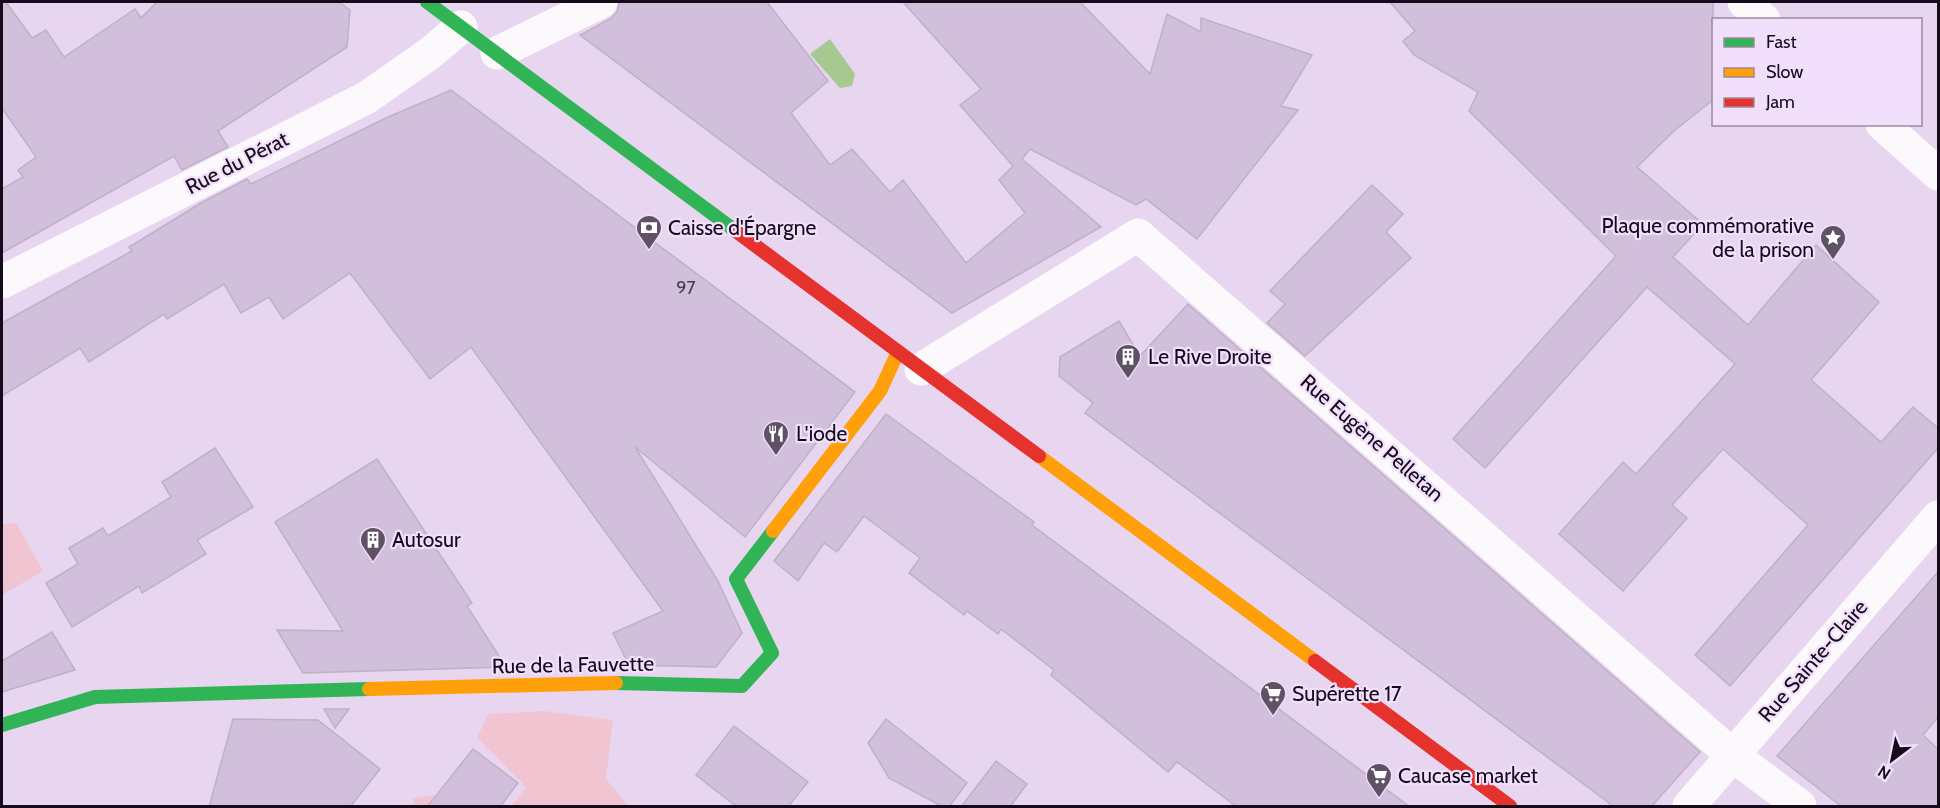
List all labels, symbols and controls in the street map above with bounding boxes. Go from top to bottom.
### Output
legend [1712,18,1922,126]
text: Fast [1766,31,1797,53]
text: Slow [1766,61,1803,83]
text: Jam [1765,91,1795,113]
street label: Rue du Pérat [181,126,292,199]
bank icon: Caisse d'Épargne [634,213,664,251]
place label: Plaque commémorative de la prison [1602,213,1814,262]
place label: Caisse d'Épargne [668,215,817,240]
place icon: Plaque commémorative de la prison [1818,223,1848,261]
house number: 97 [676,277,696,299]
building icon: Le Rive Droite [1113,342,1143,380]
place label: Le Rive Droite [1148,344,1272,369]
street label: Rue Eugène Pelletan [1296,369,1449,507]
restaurant icon: L'iode [761,419,791,457]
place label: L'iode [796,421,848,446]
building icon: Autosur [358,525,388,563]
place label: Autosur [392,527,461,552]
street label: Rue Sainte-Claire [1753,594,1873,727]
street label: Rue de la Fauvette [492,651,655,678]
supermarket icon: Supérette 17 [1258,679,1288,717]
place label: Supérette 17 [1292,681,1402,706]
north arrow [1862,730,1922,790]
supermarket icon: Caucase market [1364,761,1394,799]
text: N [1874,761,1894,783]
place label: Caucase market [1398,763,1538,788]

